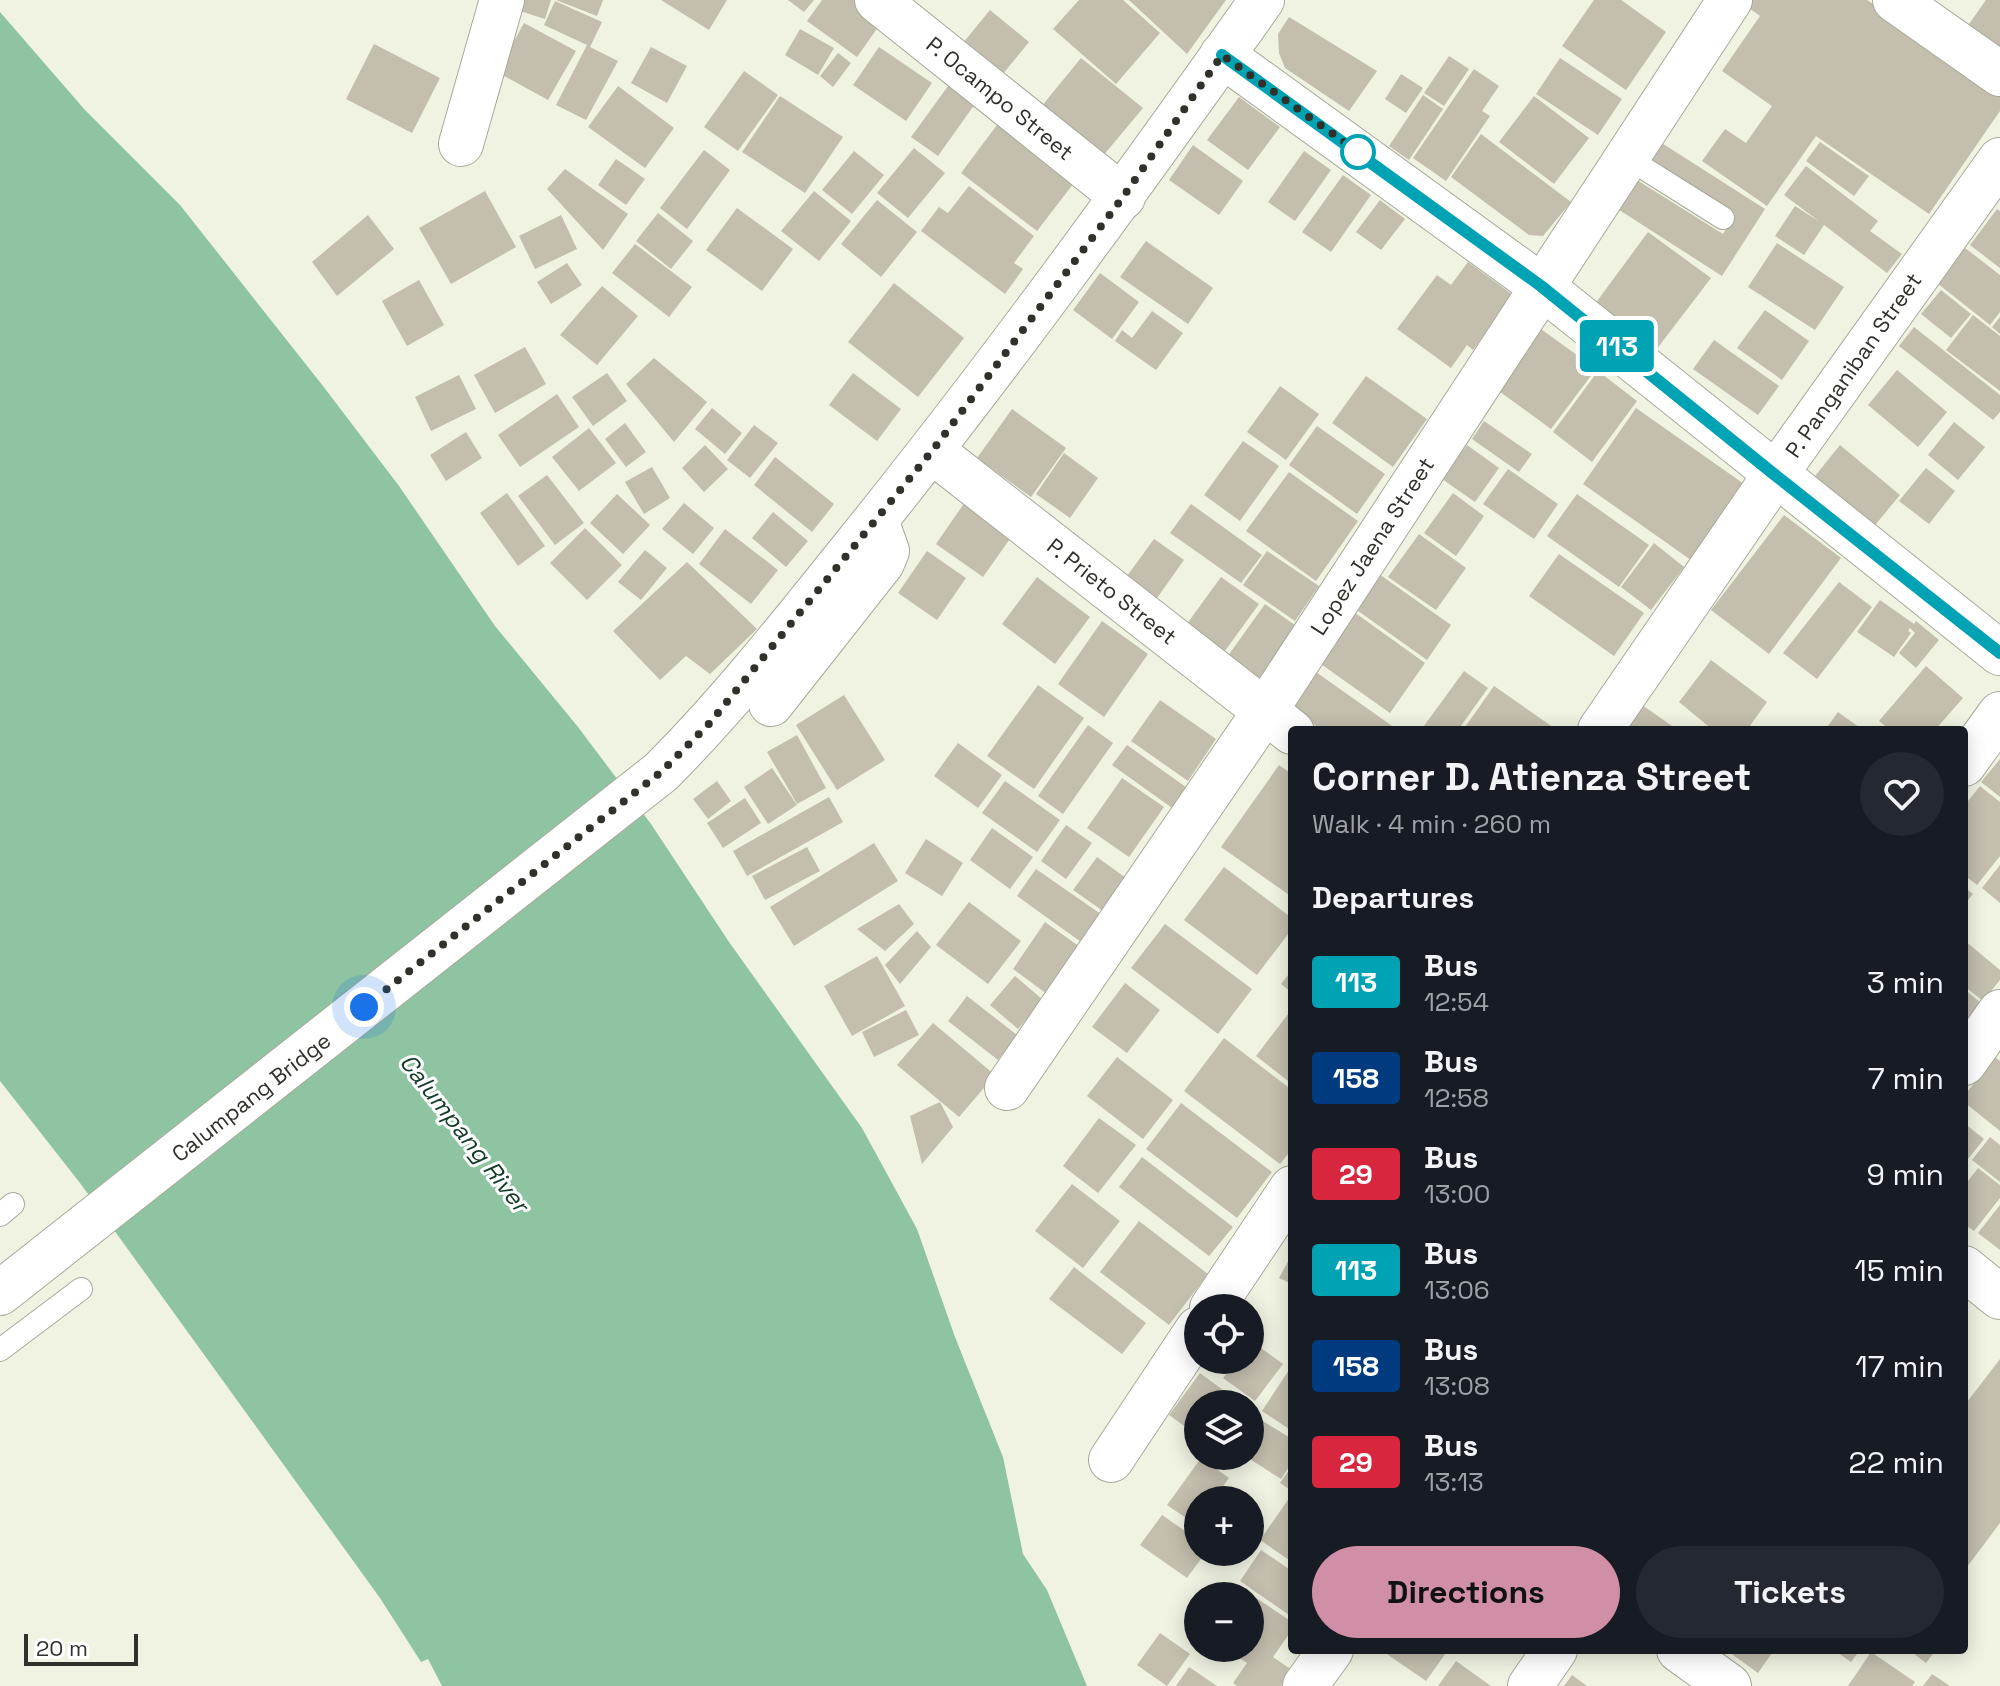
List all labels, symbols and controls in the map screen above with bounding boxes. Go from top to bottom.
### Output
street label: P. Ocampo Street [921,30,1079,166]
unlabelled marker [1341,135,1375,169]
street label: P. Panganiban Street [1779,267,1927,463]
line badge: 113 [1571,320,1663,372]
text: 113 [1596,328,1638,364]
street label: Lopez Jaena Street [1304,452,1440,640]
street label: P. Prieto Street [1042,532,1182,650]
button: heart [1860,752,1944,836]
text: Corner D. Atienza Street [1312,753,1751,801]
text: Walk · 4 min · 260 m [1312,807,1551,841]
text: Departures [1312,878,1474,917]
text: Bus [1424,946,1478,985]
text: 3 min [1867,963,1944,1002]
text: 113 [1335,964,1377,1000]
text: 12:54 [1424,985,1489,1019]
your location [344,987,384,1027]
street label: Calumpang Bridge [166,1026,336,1168]
text: Bus [1424,1042,1478,1081]
water label: Calumpang River [393,1047,538,1220]
text: 7 min [1868,1059,1944,1098]
text: 158 [1333,1060,1379,1096]
text: 12:58 [1424,1081,1489,1115]
text: Bus [1424,1138,1478,1177]
text: 9 min [1866,1155,1944,1194]
text: 29 [1339,1156,1373,1192]
text: 13:00 [1424,1177,1490,1211]
text: Bus [1424,1234,1478,1273]
text: 15 min [1854,1251,1944,1290]
text: 113 [1335,1252,1377,1288]
text: 13:06 [1424,1273,1490,1307]
map controls [1184,1294,1264,1662]
button: locate [1184,1294,1264,1374]
text: Bus [1424,1330,1478,1369]
text: 17 min [1855,1347,1944,1386]
text: 158 [1333,1348,1379,1384]
text: 13:08 [1424,1369,1490,1403]
button: layers [1184,1390,1264,1470]
text: Bus [1424,1426,1478,1465]
text: 22 min [1849,1443,1944,1482]
text: 29 [1339,1444,1373,1480]
text: 13:13 [1424,1465,1484,1499]
button: + [1184,1486,1264,1566]
button: Directions [1312,1546,1620,1638]
button: Tickets [1636,1546,1944,1638]
button: − [1184,1582,1264,1662]
scale bar [24,1630,138,1666]
text: 20 m [36,1634,88,1662]

